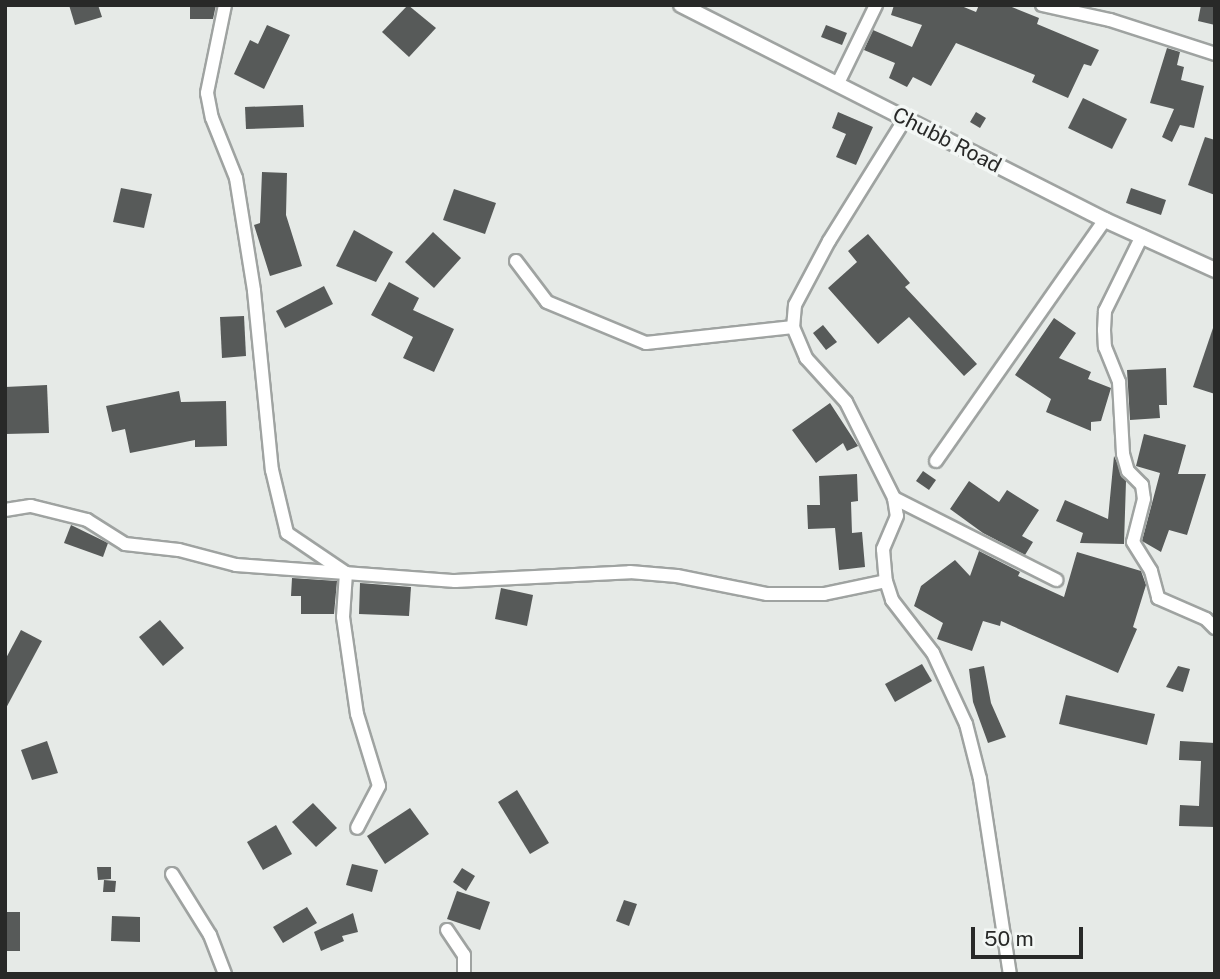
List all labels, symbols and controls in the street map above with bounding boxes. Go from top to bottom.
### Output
street label: Chubb Road [888,102,1006,178]
scale bar [975,912,1087,956]
text: 50 m [984,926,1034,951]

